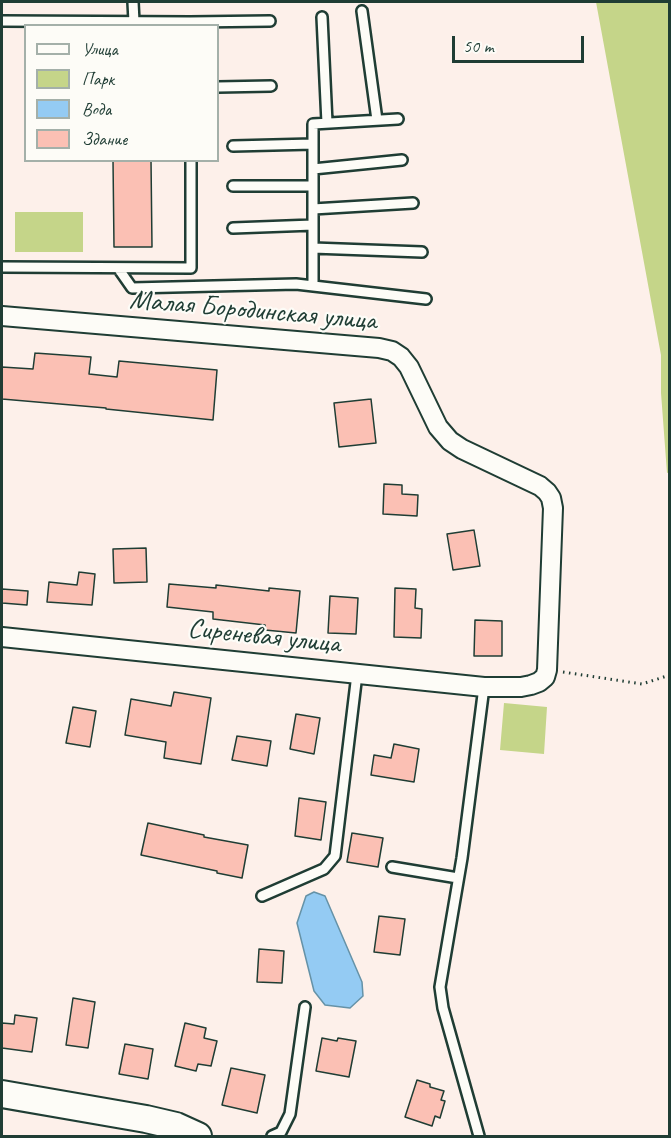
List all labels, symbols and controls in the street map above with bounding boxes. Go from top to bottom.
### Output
legend [24,24,219,162]
scale bar [455,24,587,62]
text: 50 m [463,35,494,57]
text: Улица [82,38,118,60]
text: Парк [82,68,114,90]
text: Вода [82,98,111,120]
text: Здание [82,128,127,150]
street label: Малая Бородинская улица [128,283,378,339]
street label: Сиреневая улица [186,612,342,662]

